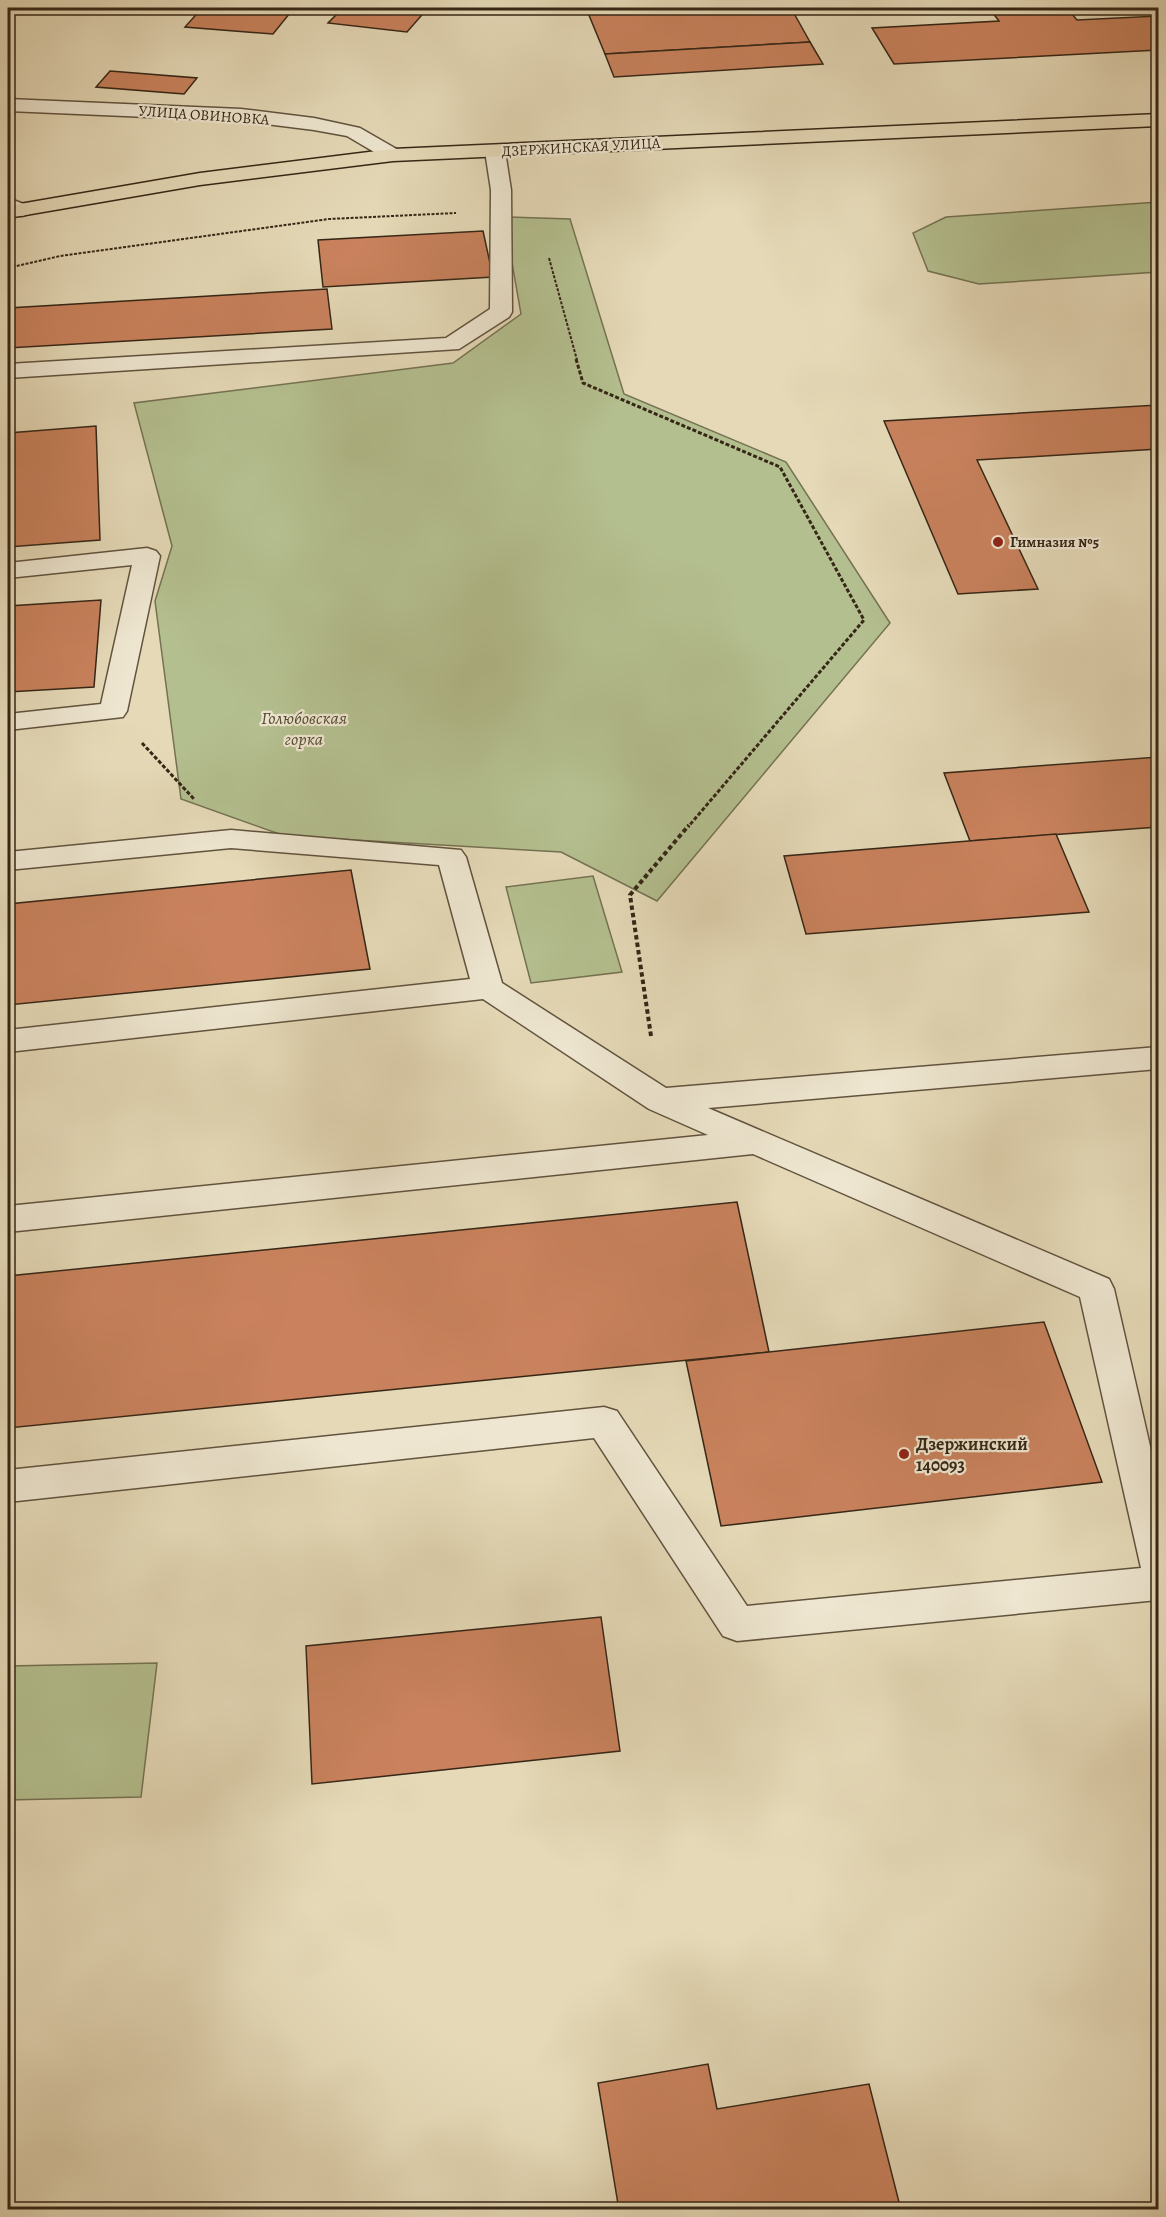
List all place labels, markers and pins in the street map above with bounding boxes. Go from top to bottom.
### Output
place label: Гимназия №5 [1010,532,1099,552]
marker: Гимназия №5 [991,535,1005,549]
place label: Дзержинский 140093 [916,1432,1028,1477]
marker: Дзержинский 140093 [897,1447,911,1461]

